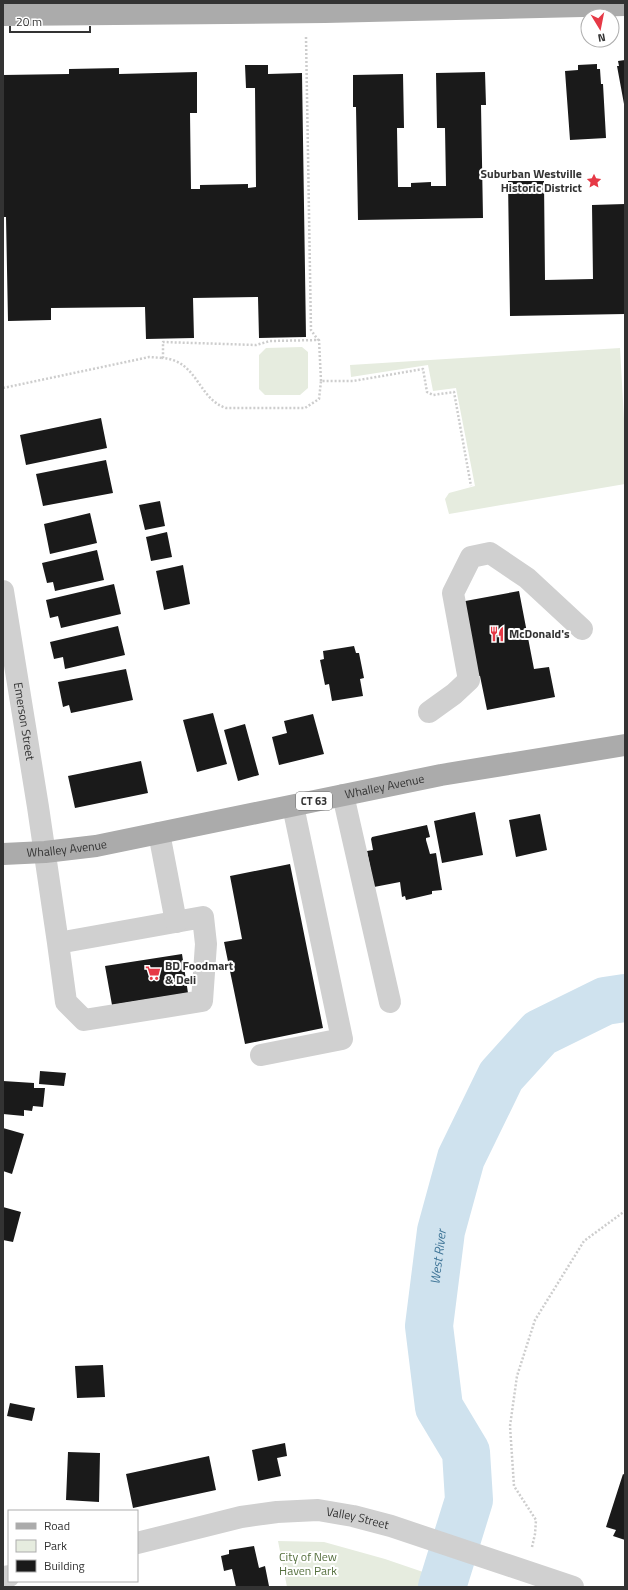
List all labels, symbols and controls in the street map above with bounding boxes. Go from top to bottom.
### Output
scale bar [10,8,90,34]
north arrow [580,8,620,48]
text: 20 m [16,12,42,31]
text: N [597,29,607,46]
place label: Suburban Westville Historic District [481,164,583,197]
place icon: Suburban Westville Historic District [585,172,603,190]
place label: McDonald's [509,624,570,643]
restaurant icon: McDonald's [488,625,506,643]
street label: Emerson Street [9,681,40,762]
street label: Whalley Avenue [343,769,426,804]
road number: CT 63 [296,792,332,810]
street label: Whalley Avenue [26,834,109,862]
place label: BD Foodmart & Deli [165,956,234,989]
supermarket icon: BD Foodmart & Deli [144,964,162,982]
water label: West River [424,1226,451,1285]
street label: Valley Street [325,1502,392,1534]
legend [8,1510,138,1582]
text: Road [44,1516,70,1535]
text: Park [44,1536,67,1555]
park label: City of New Haven Park [279,1547,337,1580]
text: Building [44,1556,85,1575]

